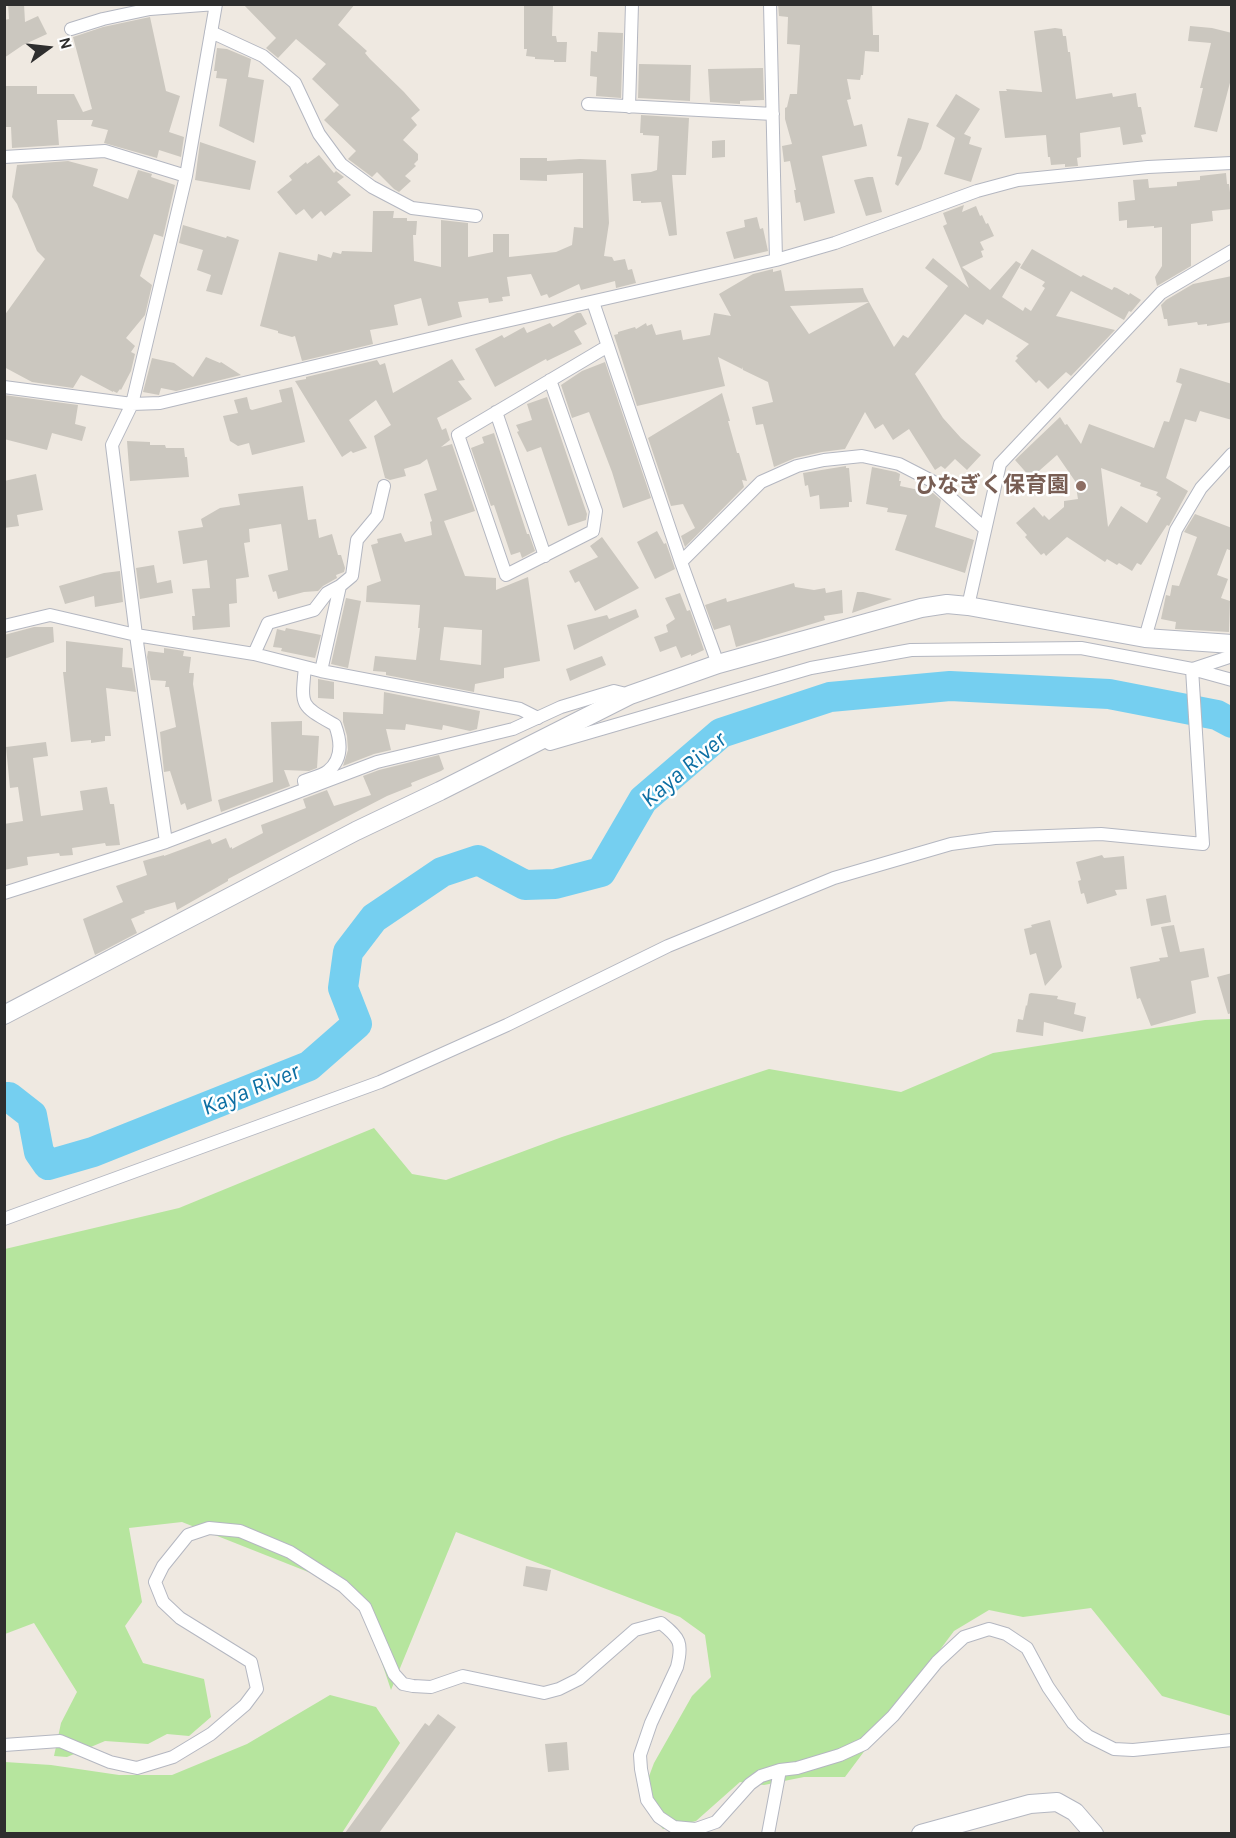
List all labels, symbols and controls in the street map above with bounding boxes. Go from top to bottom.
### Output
north arrow [18,18,78,78]
text: N [55,35,77,51]
place label: ひなぎく保育園 [915,473,1069,499]
marker: ひなぎく保育園 [1074,479,1088,493]
water label: Kaya River [635,726,733,814]
water label: Kaya River [198,1057,304,1123]

